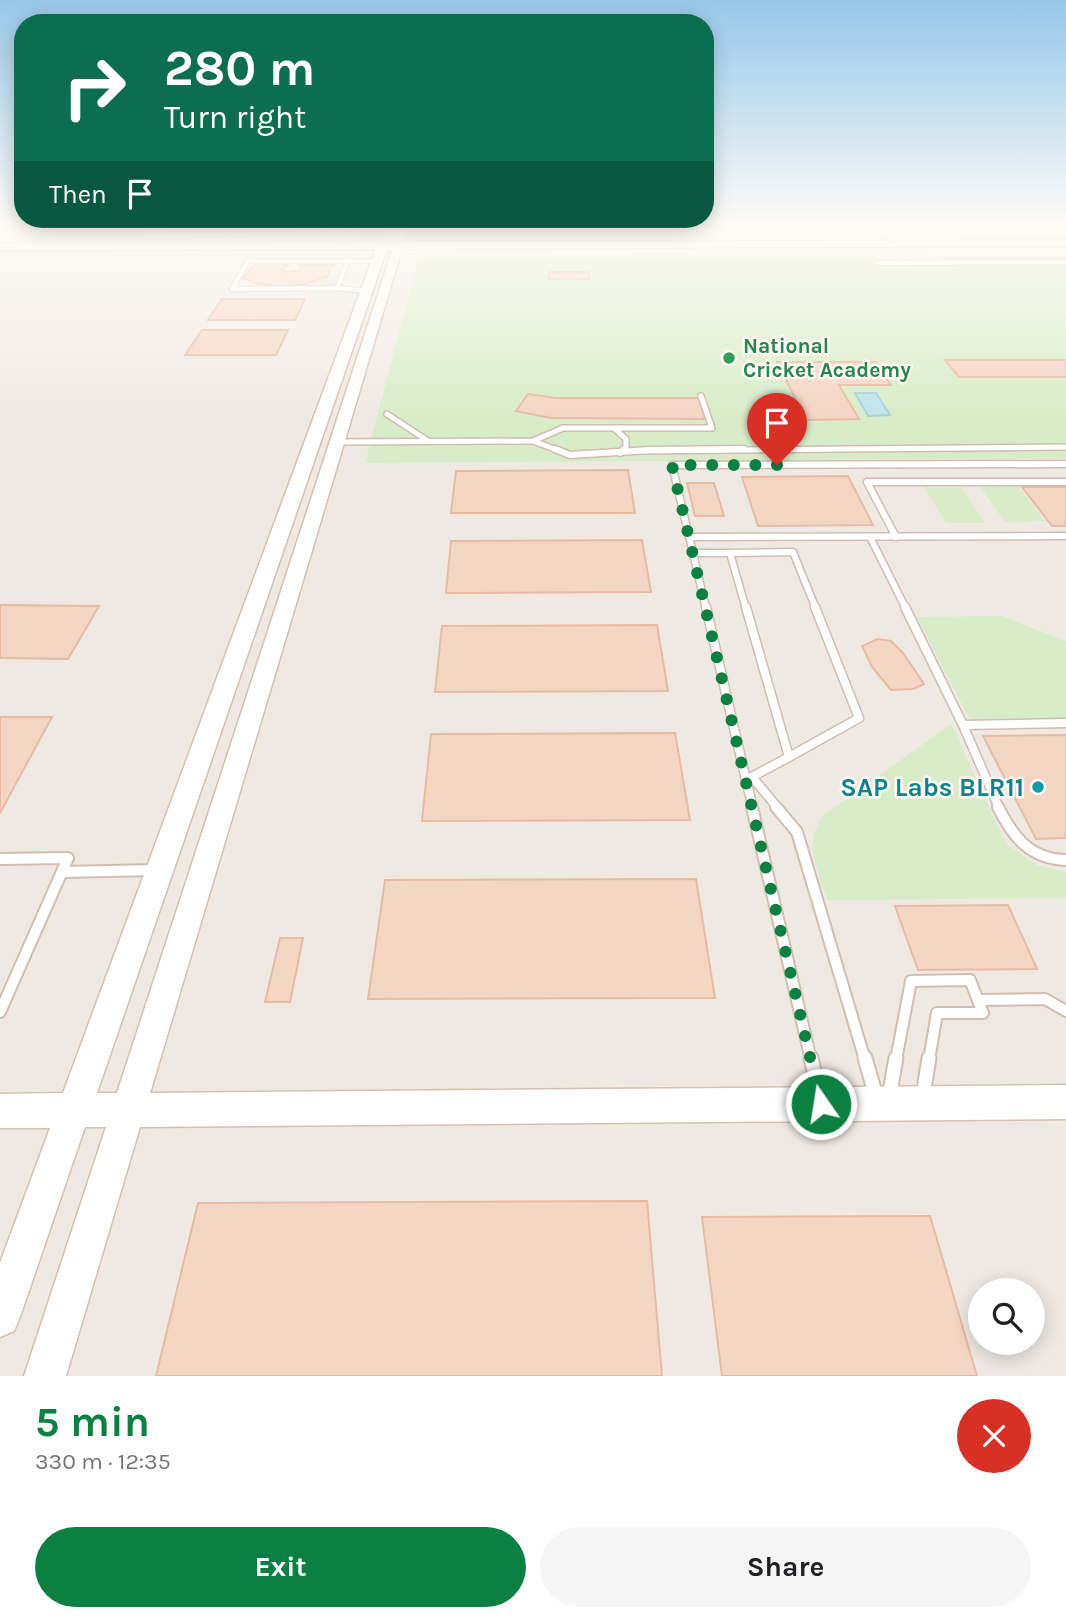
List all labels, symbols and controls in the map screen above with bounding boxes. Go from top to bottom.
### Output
text: 280 m [164,40,315,97]
icon: right [49,42,140,133]
text: Turn right [164,99,306,136]
icon: arrive [121,175,159,213]
text: Then [49,179,107,210]
place label: National Cricket Academy [743,334,911,382]
marker: National Cricket Academy [721,350,737,366]
pin [747,393,807,465]
icon: arrive [758,404,796,442]
place label: SAP Labs BLR11 [840,772,1024,803]
marker: SAP Labs BLR11 [1030,779,1046,795]
position arrow [784,1067,858,1141]
map controls [968,1278,1045,1355]
button: search [968,1278,1045,1355]
text: 5 min [35,1397,150,1447]
button: close [957,1399,1031,1473]
text: 330 m · 12:35 [35,1448,171,1475]
button: Exit [35,1527,526,1607]
button: Share [540,1527,1031,1607]

